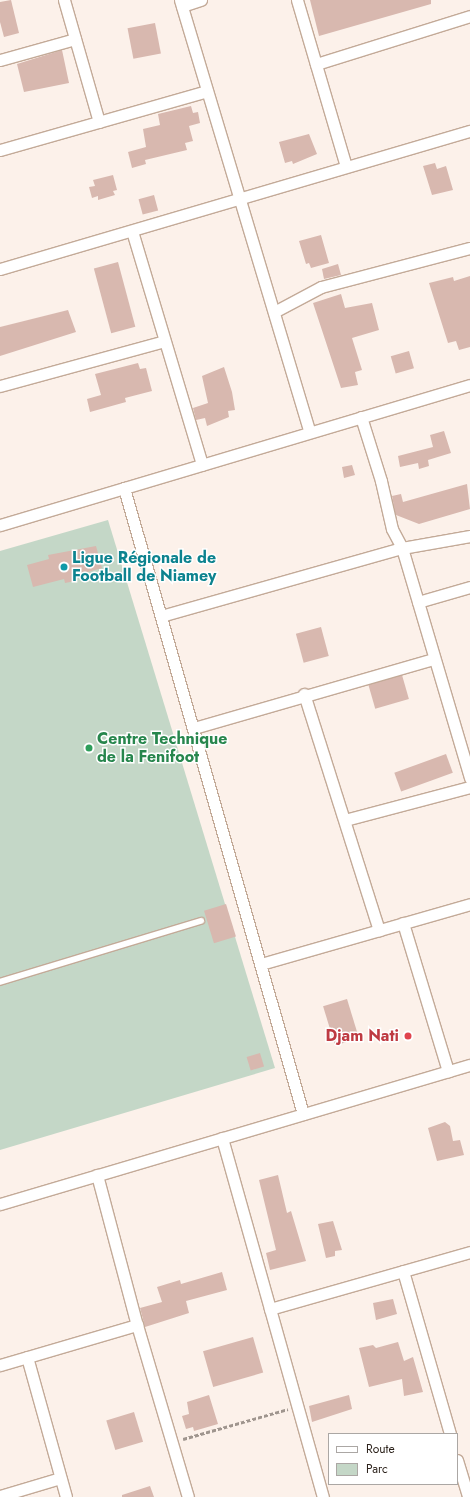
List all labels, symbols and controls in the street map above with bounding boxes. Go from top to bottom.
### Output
place label: Ligue Régionale de Football de Niamey [72,548,216,586]
marker: Ligue Régionale de Football de Niamey [59,562,69,572]
place label: Centre Technique de la Fenifoot [97,729,227,767]
marker: Centre Technique de la Fenifoot [84,743,94,753]
place label: Djam Nati [326,1026,399,1046]
marker: Djam Nati [402,1030,414,1042]
legend [328,1433,458,1485]
text: Route [366,1440,395,1458]
text: Parc [366,1460,388,1478]

